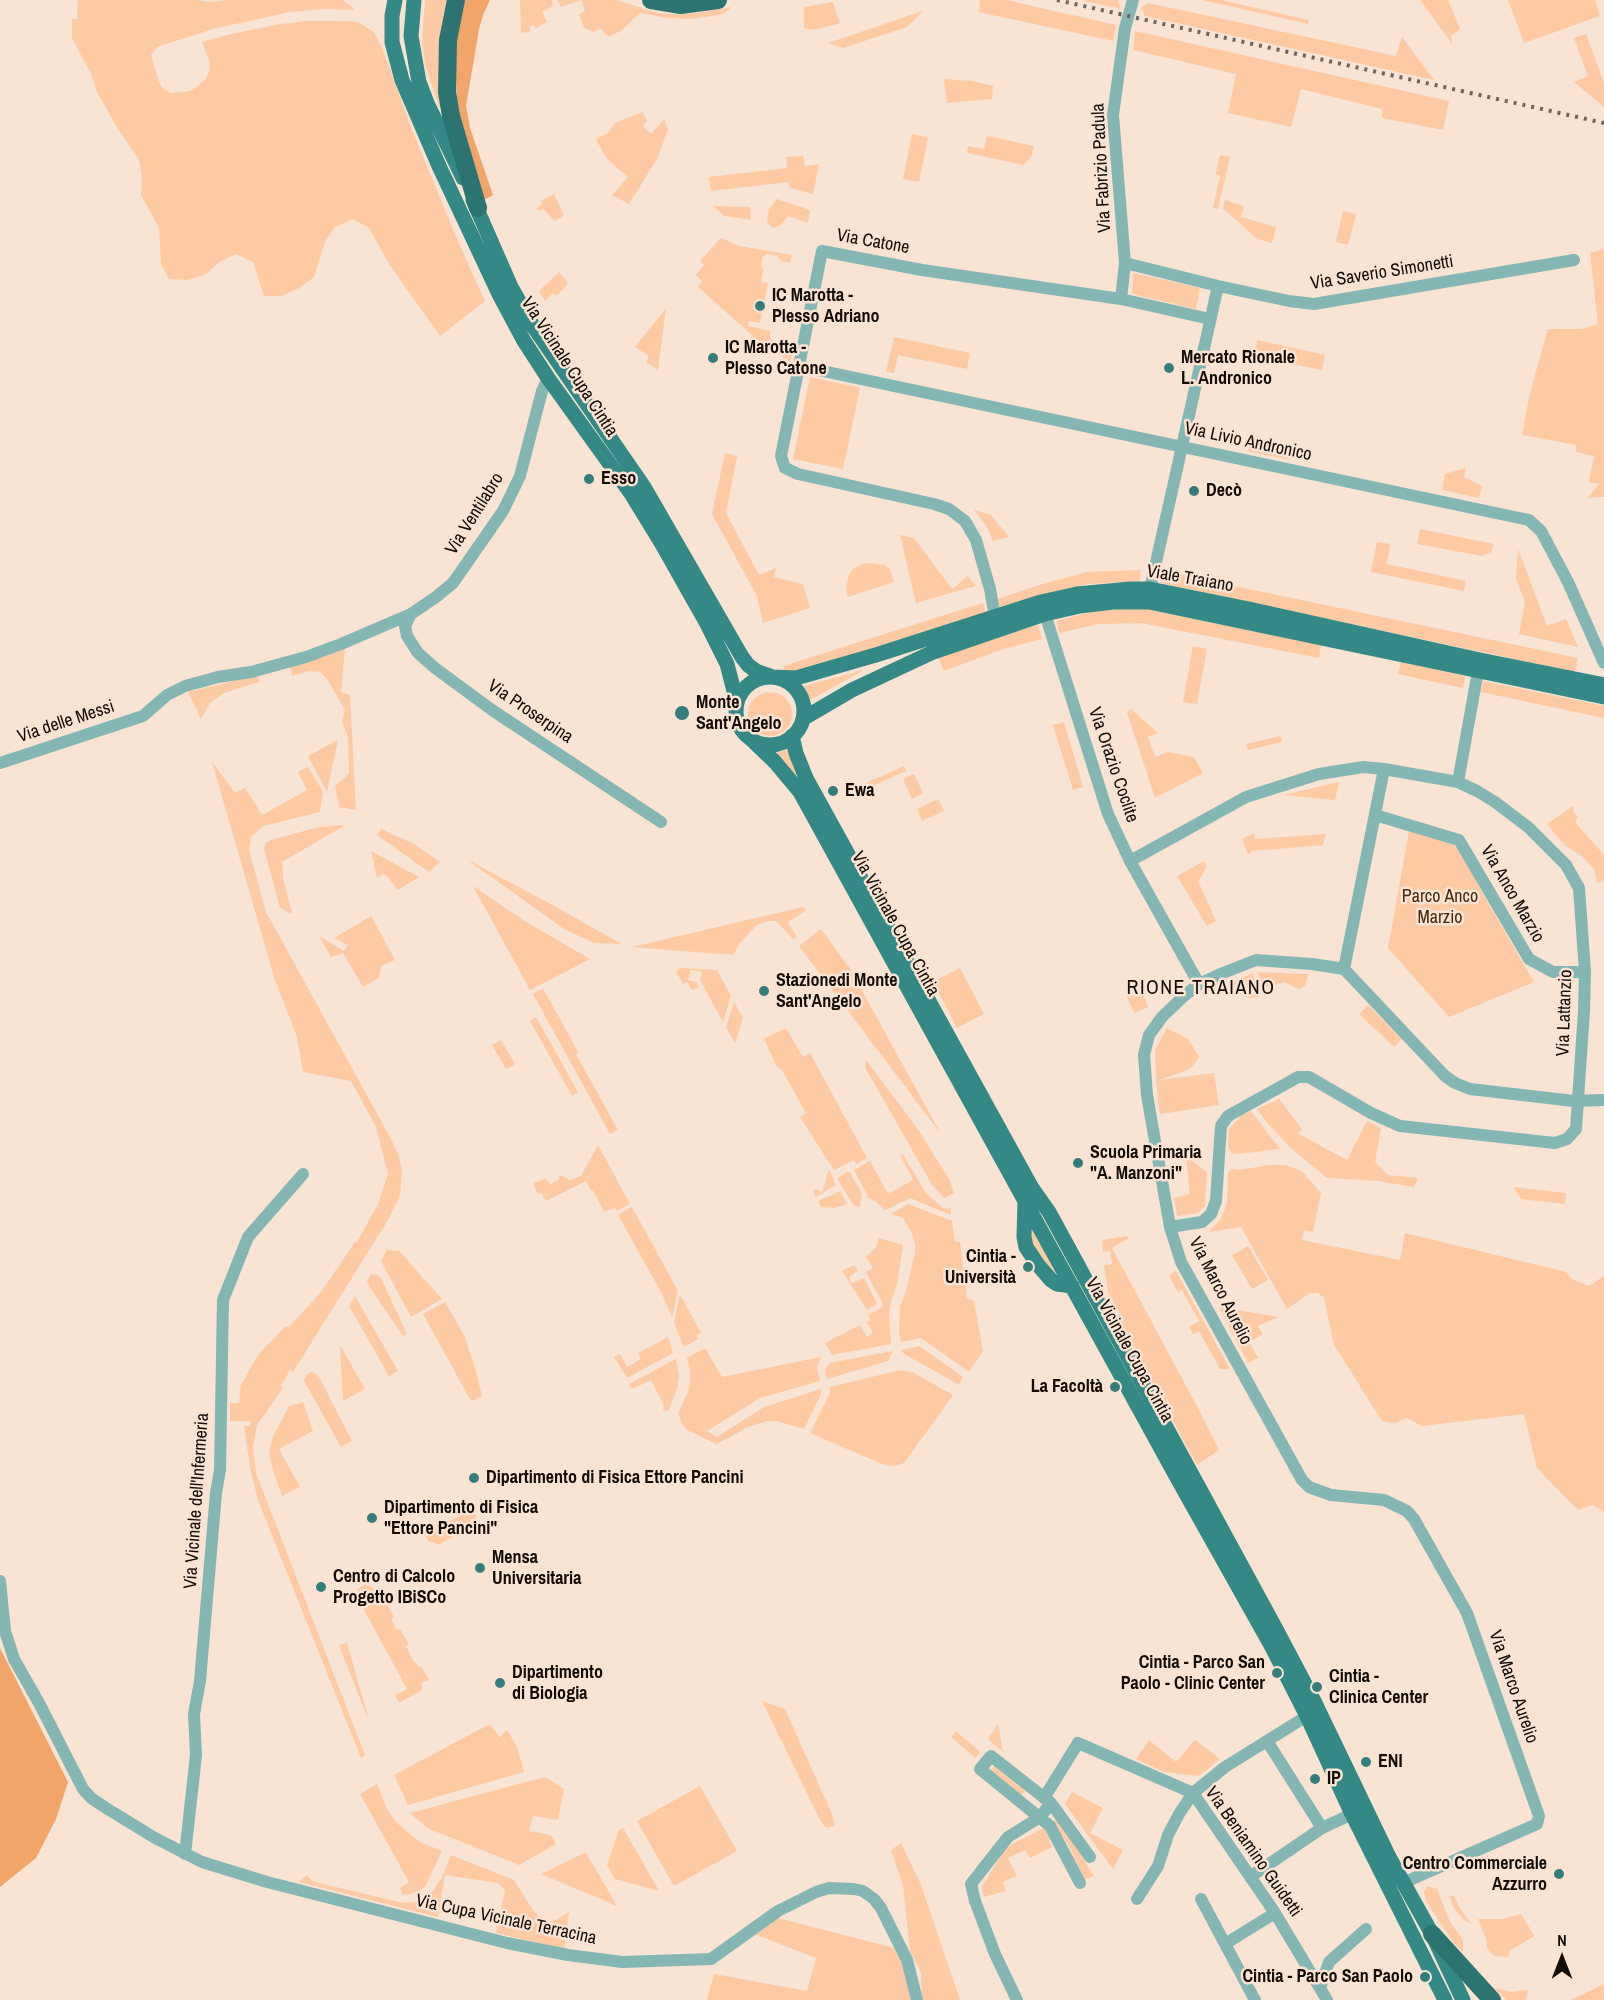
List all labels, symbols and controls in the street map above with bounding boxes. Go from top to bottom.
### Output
street label: Via Fabrizio Padula [1088,103,1116,233]
street label: Via Catone [835,225,911,259]
street label: Via Saverio Simonetti [1309,251,1455,295]
place label: IC Marotta - Plesso Adriano [772,285,879,328]
street label: Via Vicinale Cupa Cintia [516,293,622,441]
marker: IC Marotta - Plesso Adriano [753,299,767,313]
place label: IC Marotta - Plesso Catone [725,337,827,380]
place label: Mercato Rionale L. Andronico [1181,347,1295,389]
marker: IC Marotta - Plesso Catone [706,351,720,365]
marker: Mercato Rionale L. Andronico [1162,361,1176,375]
street label: Via Livio Andronico [1182,418,1314,466]
place label: Esso [601,468,636,490]
street label: Via Ventilabro [441,469,509,559]
marker: Esso [582,472,596,486]
place label: Decò [1206,480,1242,502]
marker: Decò [1187,484,1201,498]
street label: Viale Traiano [1145,561,1235,597]
street label: Via Proserpina [483,676,577,748]
place label: Monte Sant'Angelo [696,692,782,734]
street label: Via delle Messi [15,696,117,748]
marker: Monte Sant'Angelo [673,704,691,722]
street label: Via Orazio Coclite [1083,705,1143,825]
place label: Ewa [845,780,875,802]
marker: Ewa [826,784,840,798]
street label: Via Anco Marzio [1475,841,1549,947]
street label: Via Vicinale Cupa Cintia [846,848,944,1000]
park label: Parco Anco Marzio [1402,886,1478,928]
street label: Via Lattanzio [1553,969,1577,1057]
place label: Stazionedi Monte Sant'Angelo [776,970,897,1012]
district label: RIONE TRAIANO [1127,977,1275,1001]
marker: Stazionedi Monte Sant'Angelo [757,984,771,998]
place label: Scuola Primaria "A. Manzoni" [1090,1142,1202,1184]
marker: Scuola Primaria "A. Manzoni" [1071,1156,1085,1170]
street label: Via Marco Aurelio [1184,1234,1256,1348]
place label: Cintia - Università [945,1246,1016,1288]
marker: Cintia - Università [1021,1260,1035,1274]
street label: Via Vicinale Cupa Cintia [1080,1274,1178,1426]
place label: La Facoltà [1031,1376,1103,1398]
marker: La Facoltà [1108,1380,1122,1394]
street label: Via Vicinale dell'Infermeria [180,1412,214,1590]
place label: Dipartimento di Fisica Ettore Pancini [486,1467,744,1489]
marker: Dipartimento di Fisica Ettore Pancini [467,1471,481,1485]
place label: Dipartimento di Fisica "Ettore Pancini" [384,1497,538,1540]
marker: Dipartimento di Fisica "Ettore Pancini" [365,1511,379,1525]
place label: Mensa Universitaria [492,1547,581,1590]
marker: Mensa Universitaria [473,1561,487,1575]
place label: Centro di Calcolo Progetto IBiSCo [333,1566,455,1608]
marker: Centro di Calcolo Progetto IBiSCo [314,1580,328,1594]
street label: Via Marco Aurelio [1484,1628,1542,1746]
place label: Cintia - Parco San Paolo - Clinic Center [1121,1652,1265,1694]
place label: Dipartimento di Biologia [512,1662,603,1704]
marker: Cintia - Parco San Paolo - Clinic Center [1270,1666,1284,1680]
place label: Cintia - Clinica Center [1329,1666,1428,1708]
marker: Dipartimento di Biologia [493,1676,507,1690]
marker: Cintia - Clinica Center [1310,1680,1324,1694]
place label: ENI [1378,1751,1403,1773]
marker: ENI [1359,1755,1373,1769]
place label: IP [1327,1768,1341,1790]
marker: IP [1308,1772,1322,1786]
street label: Via Beniamino Guidetti [1200,1783,1306,1921]
place label: Centro Commerciale Azzurro [1403,1853,1547,1896]
marker: Centro Commerciale Azzurro [1552,1867,1566,1881]
street label: Via Cupa Vicinale Terracina [414,1890,598,1950]
north arrow [1532,1928,1592,1988]
text: N [1557,1929,1567,1951]
place label: Cintia - Parco San Paolo [1242,1966,1413,1988]
marker: Cintia - Parco San Paolo [1418,1970,1432,1984]

